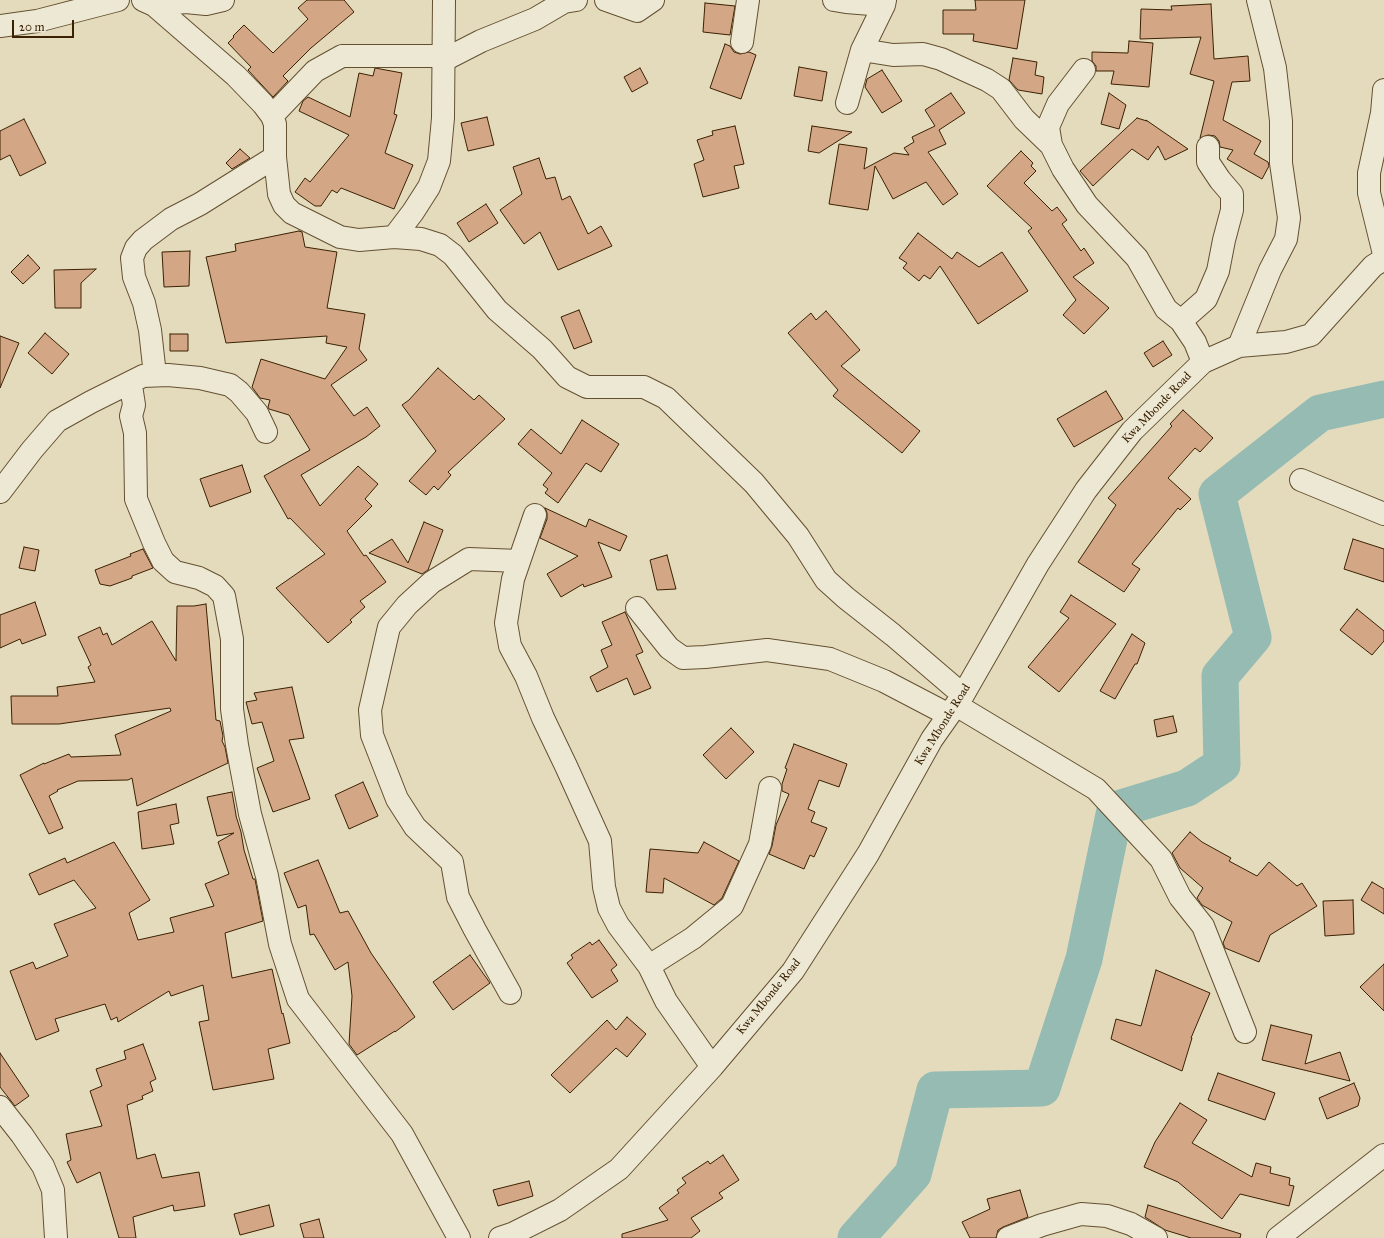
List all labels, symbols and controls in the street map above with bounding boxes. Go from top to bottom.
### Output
scale bar [14,12,76,38]
text: 20 m [19,20,45,34]
street label: Kwa Mbonde Road [1119,369,1195,447]
street label: Kwa Mbonde Road [912,682,974,768]
street label: Kwa Mbonde Road [734,956,804,1038]

